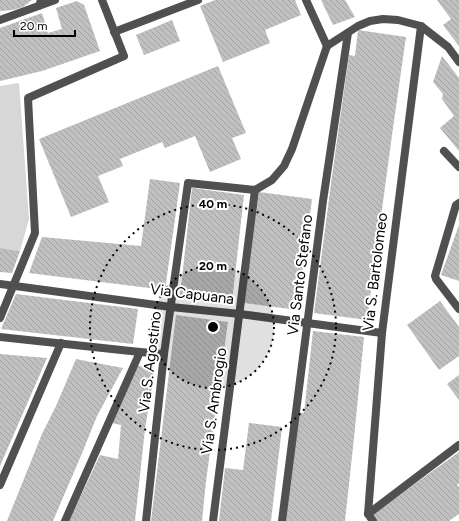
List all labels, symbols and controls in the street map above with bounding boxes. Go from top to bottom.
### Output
scale bar [14,12,75,38]
text: 20 m [20,19,48,33]
text: 40 m [199,197,227,211]
street label: Via S. Bartolomeo [359,211,391,332]
street label: Via Santo Stefano [284,213,316,337]
text: 20 m [199,259,227,273]
street label: Via Capuana [149,280,235,308]
street label: Via S. Agostino [135,310,165,414]
centre of rings [206,320,220,334]
street label: Via S. Ambrogio [198,346,230,456]

